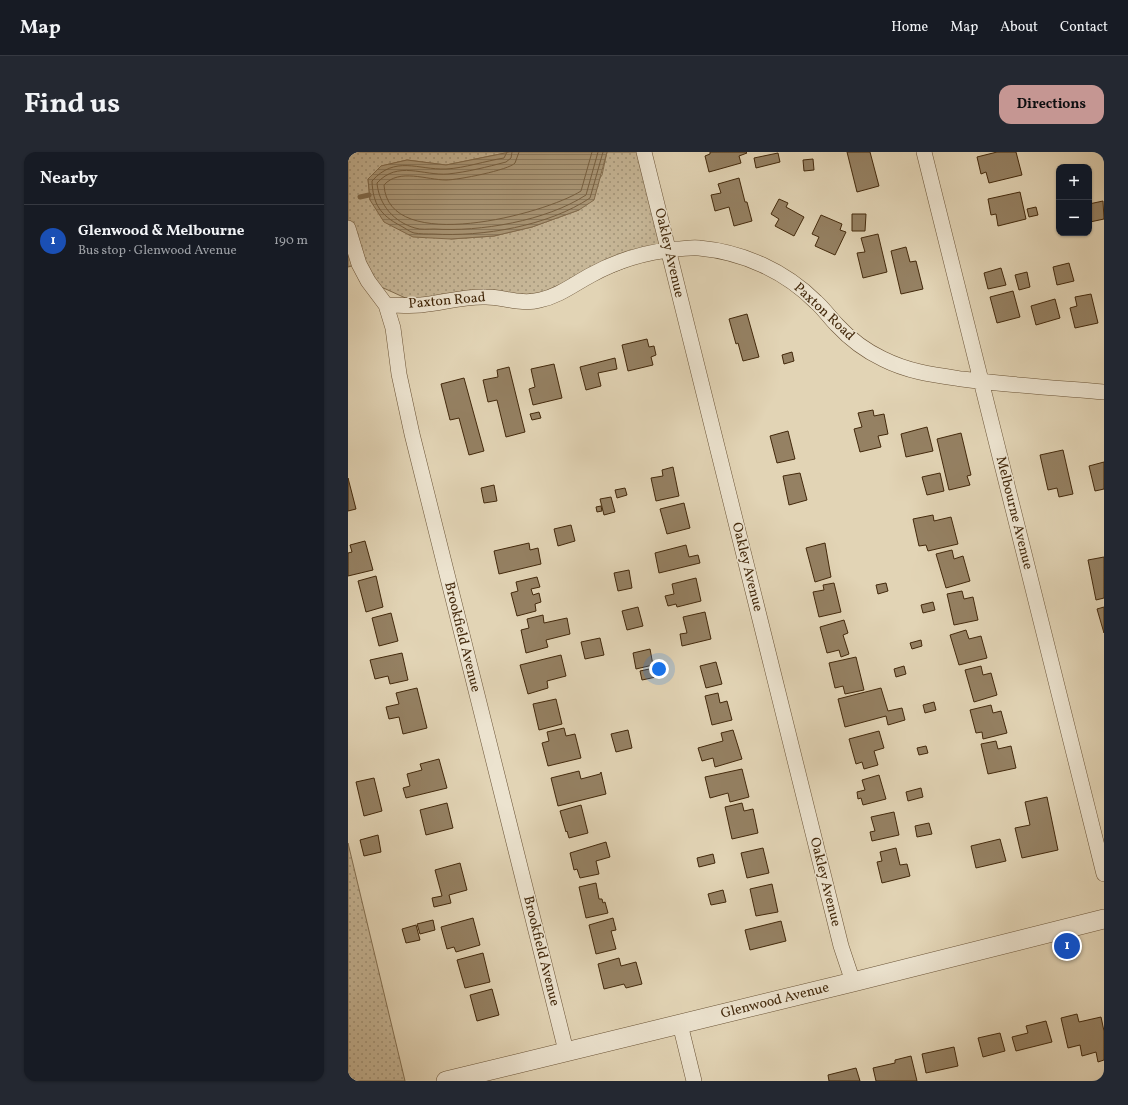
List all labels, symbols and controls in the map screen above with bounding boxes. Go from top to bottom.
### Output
text: Map [20,15,61,41]
text: Home [891,18,928,37]
text: Map [950,18,978,37]
text: About [1000,18,1038,37]
text: Contact [1060,18,1108,37]
text: Find us [24,85,120,124]
button: Directions [999,85,1104,124]
map controls [1056,164,1092,236]
button: + [1056,164,1092,200]
text: Nearby [40,167,98,190]
button: − [1056,200,1092,236]
street label: Oakley Avenue [649,206,689,300]
text: Glenwood & Melbourne [78,221,244,242]
text: 1 [50,232,56,250]
text: 190 m [274,232,308,250]
text: Bus stop · Glenwood Avenue [78,242,237,260]
street label: Paxton Road [789,279,859,345]
street label: Paxton Road [408,288,486,314]
street label: Melbourne Avenue [991,454,1037,572]
street label: Oakley Avenue [727,520,767,614]
street label: Brookfield Avenue [439,580,485,694]
your location [649,659,669,679]
street label: Oakley Avenue [805,835,845,929]
street label: Brookfield Avenue [518,894,564,1008]
pin: 1 [1054,931,1080,961]
street label: Glenwood Avenue [719,978,831,1024]

